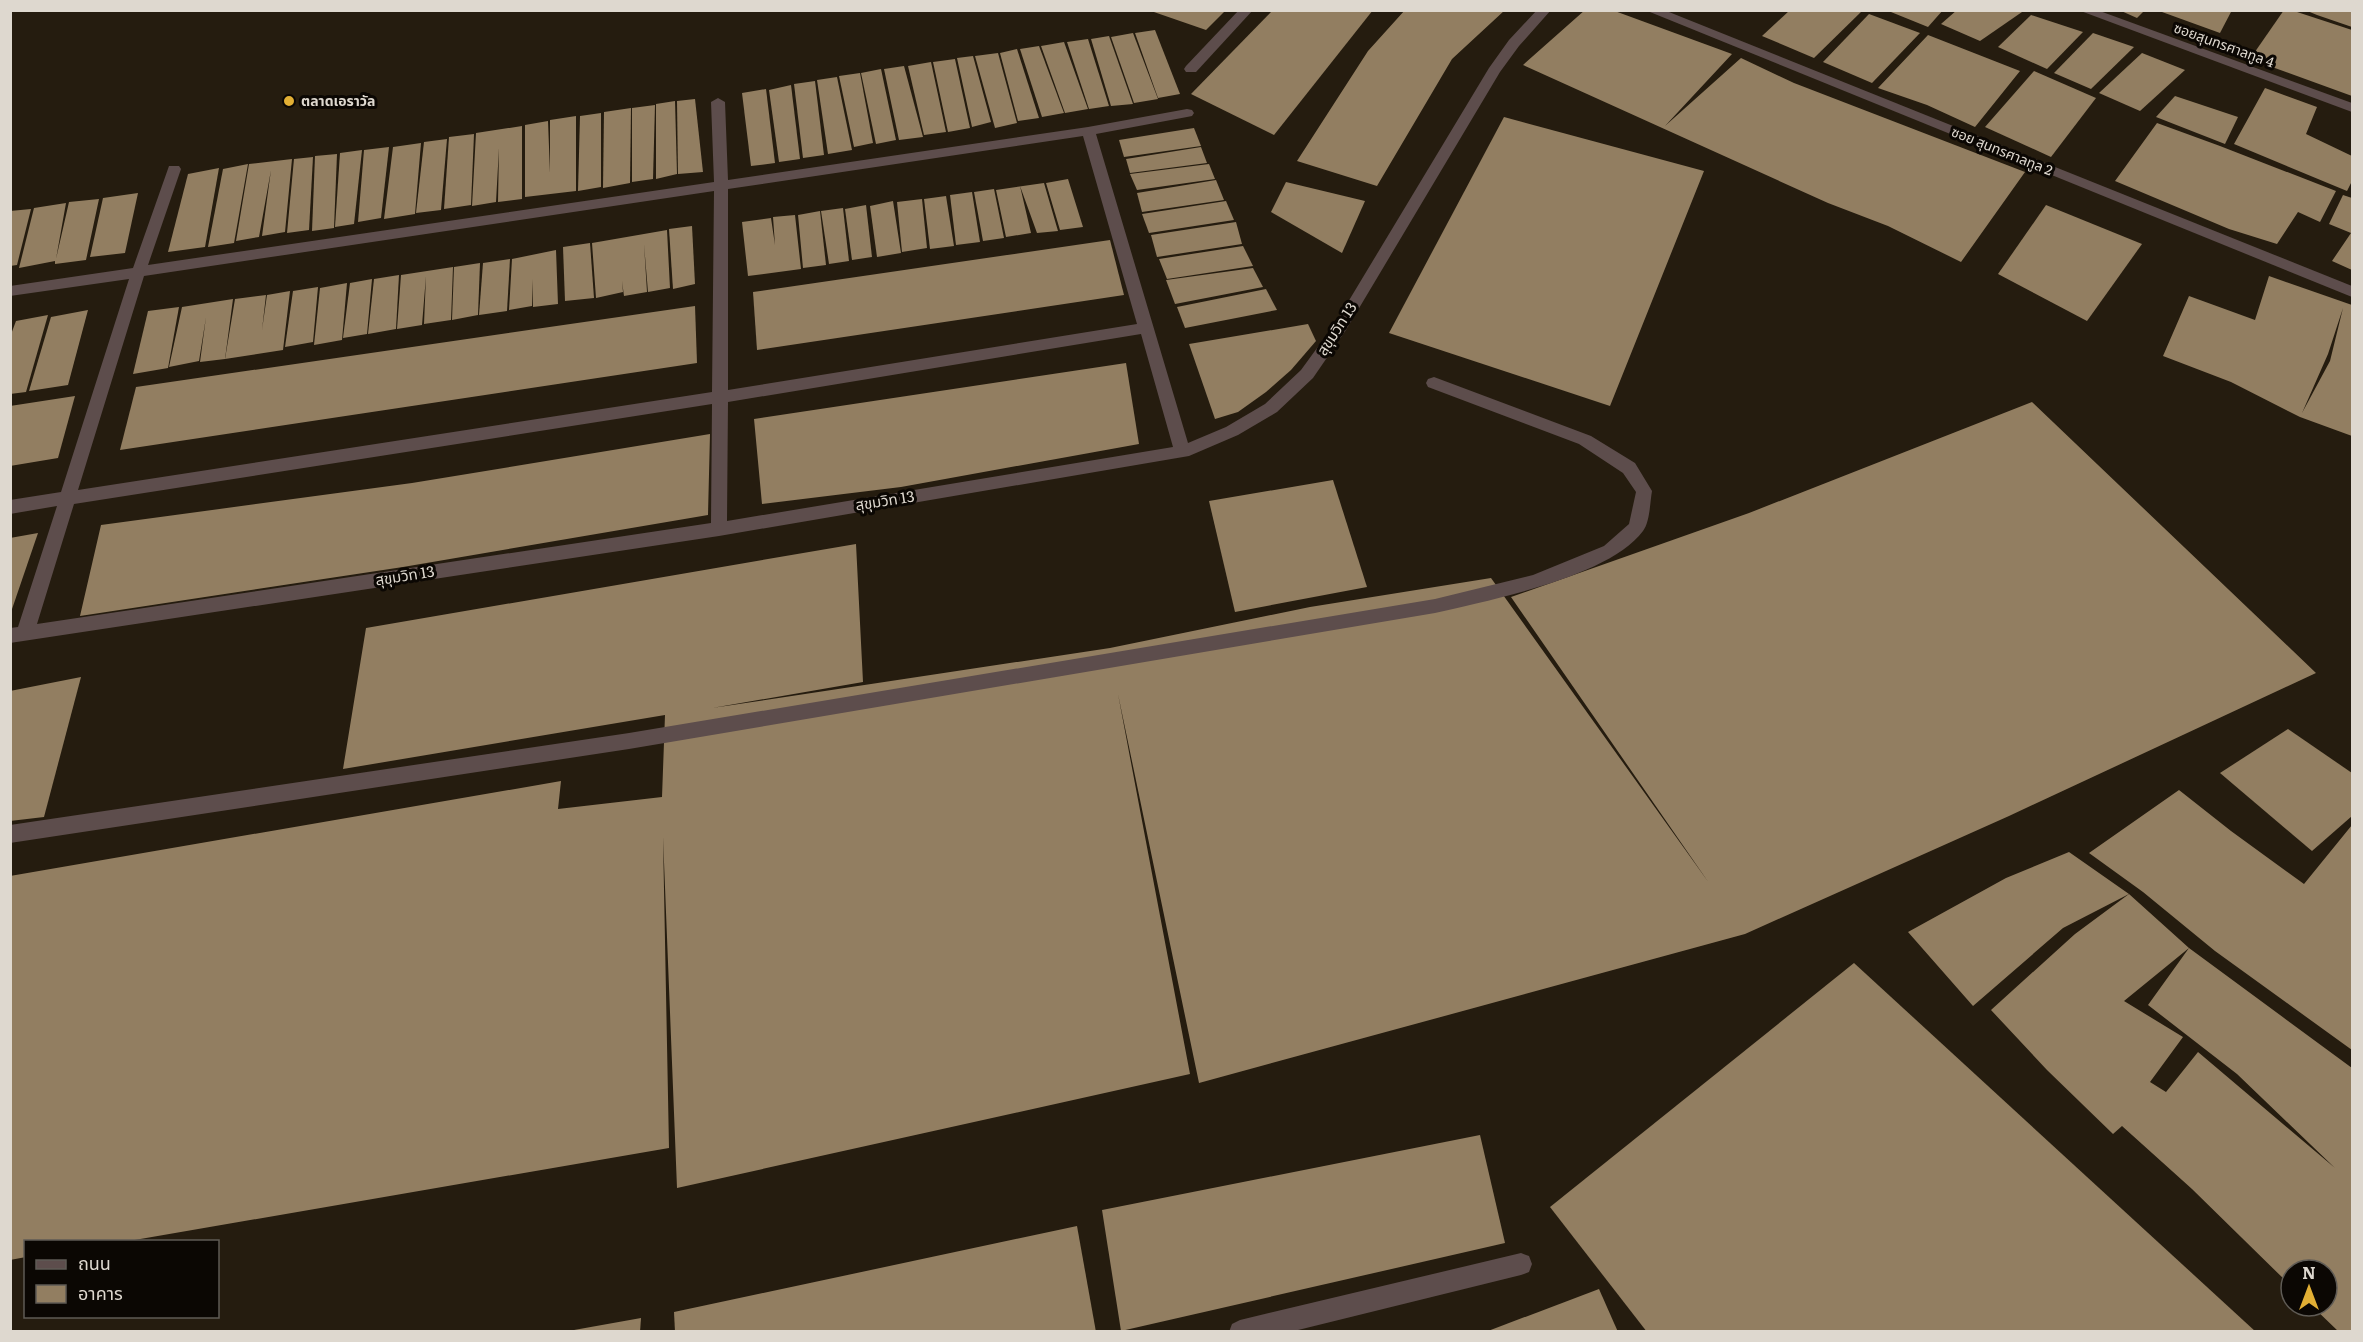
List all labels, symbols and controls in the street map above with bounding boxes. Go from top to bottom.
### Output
street label: ซอยสุนทรศาลทูล 4 [2171,17,2278,72]
place label: ตลาดเอราวัล [301,90,375,110]
marker: ตลาดเอราวัล [282,94,296,108]
street label: ซอย สุนทรศาลทูล 2 [1949,121,2056,180]
street label: สุขุมวิท 13 [1310,297,1362,360]
street label: สุขุมวิท 13 [853,483,916,516]
street label: สุขุมวิท 13 [373,558,436,591]
legend [24,1240,219,1318]
text: ถนน [78,1249,111,1276]
north arrow [2279,1258,2339,1318]
text: N [2302,1260,2316,1284]
text: อาคาร [78,1279,123,1306]

